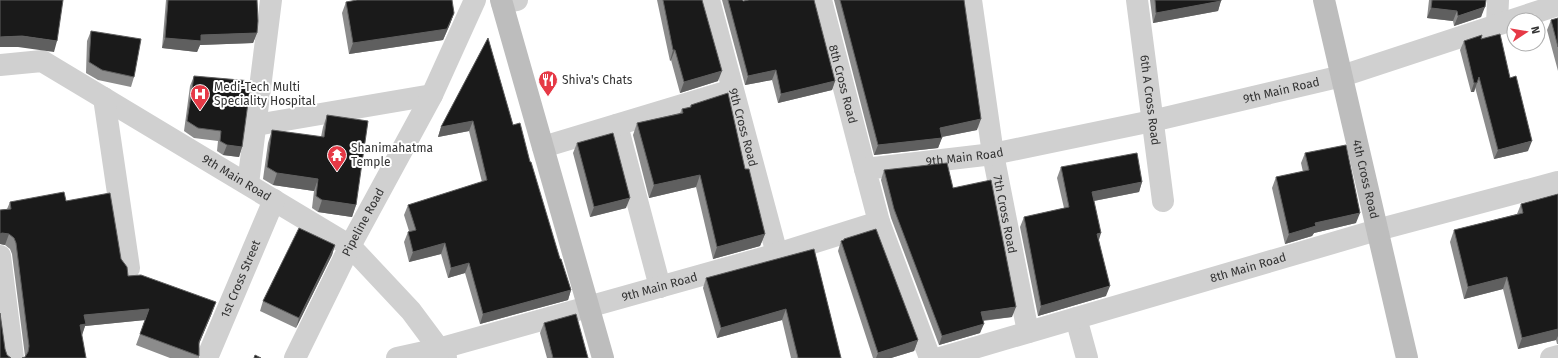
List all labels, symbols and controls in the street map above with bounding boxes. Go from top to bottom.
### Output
north arrow [1506,12,1546,52]
text: N [1528,25,1542,35]
street label: 8th Cross Road [826,43,860,125]
street label: 6th A Cross Road [1137,54,1163,146]
restaurant icon: Shiva's Chats [537,69,559,97]
place label: Shiva's Chats [562,73,633,87]
street label: 9th Main Road [1242,75,1321,106]
place label: Medi-Tech Multi Speciality Hospital [214,80,316,108]
hospital icon: Medi-Tech Multi Speciality Hospital [189,83,211,111]
street label: 9th Cross Road [726,87,760,168]
street label: 4th Cross Road [1350,138,1382,220]
place label: Shanimahatma Temple [351,141,433,169]
temple icon: Shanimahatma Temple [326,144,348,172]
street label: 9th Main Road [925,145,1005,169]
street label: 9th Main Road [199,152,274,204]
street label: 7th Cross Road [990,174,1019,255]
street label: Pipeline Road [339,186,387,259]
street label: 1st Cross Street [218,237,263,320]
street label: 8th Main Road [1208,250,1288,286]
street label: 9th Main Road [620,270,699,304]

